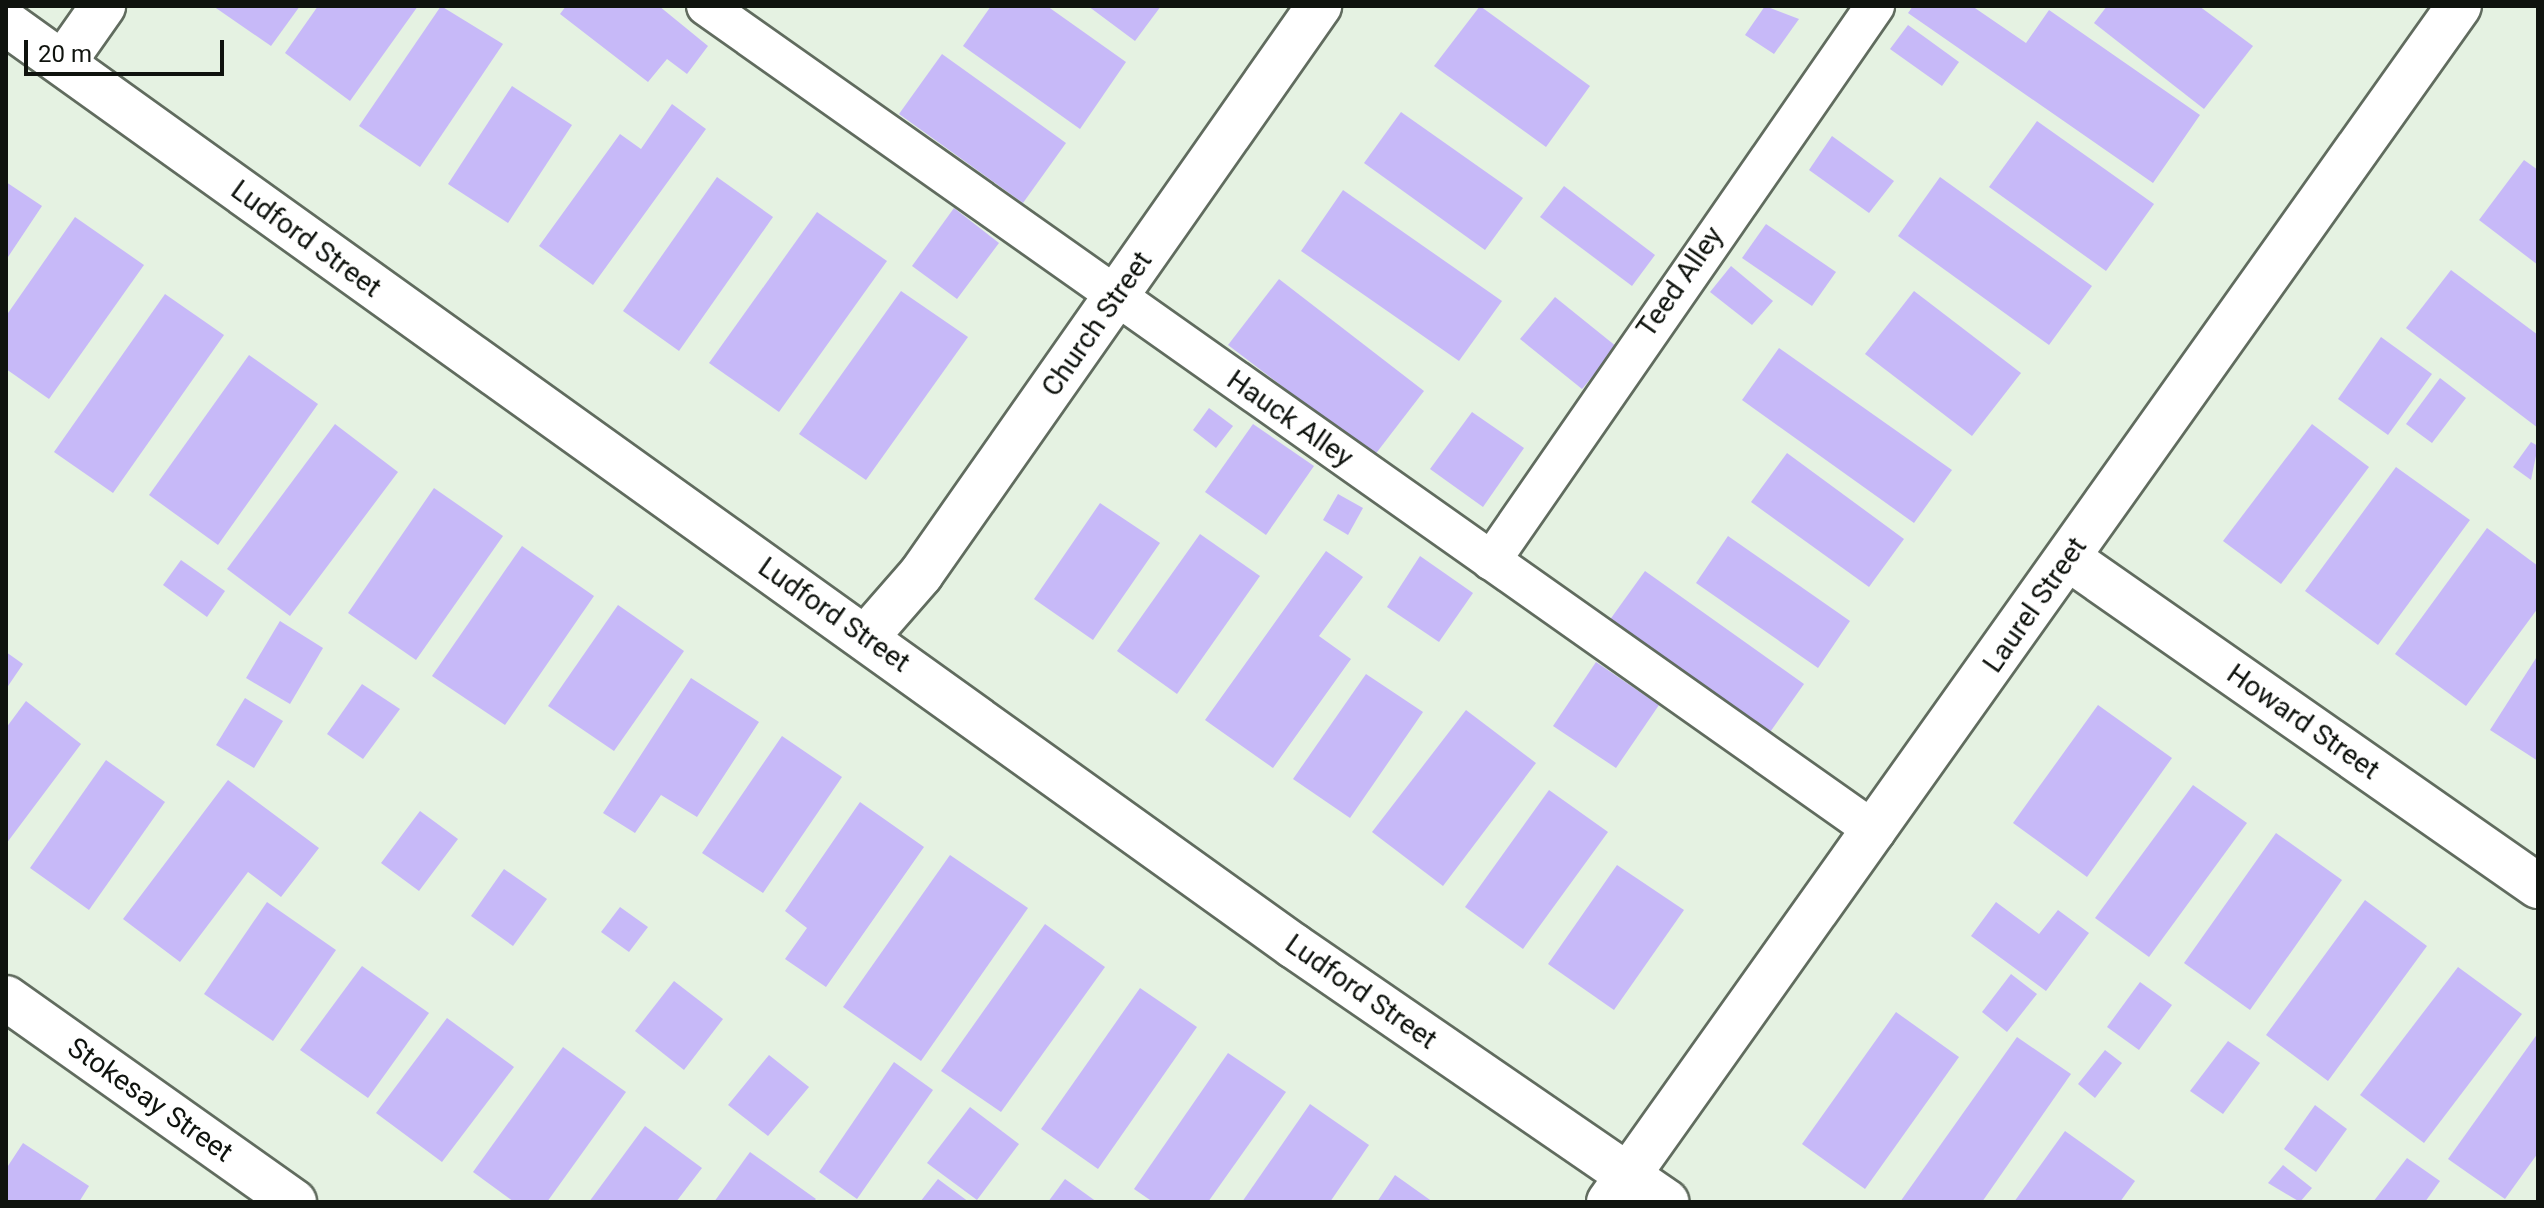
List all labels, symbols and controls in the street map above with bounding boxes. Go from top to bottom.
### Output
scale bar [28,24,228,74]
text: 20 m [38,40,92,68]
street label: Ludford Street [224,173,388,305]
street label: Teed Alley [1630,220,1730,344]
street label: Church Street [1035,245,1159,403]
street label: Hauck Alley [1220,363,1360,475]
street label: Laurel Street [1976,531,2094,679]
street label: Ludford Street [752,550,916,680]
street label: Howard Street [2220,657,2386,787]
street label: Ludford Street [1279,927,1443,1057]
street label: Stokesay Street [61,1031,239,1169]

